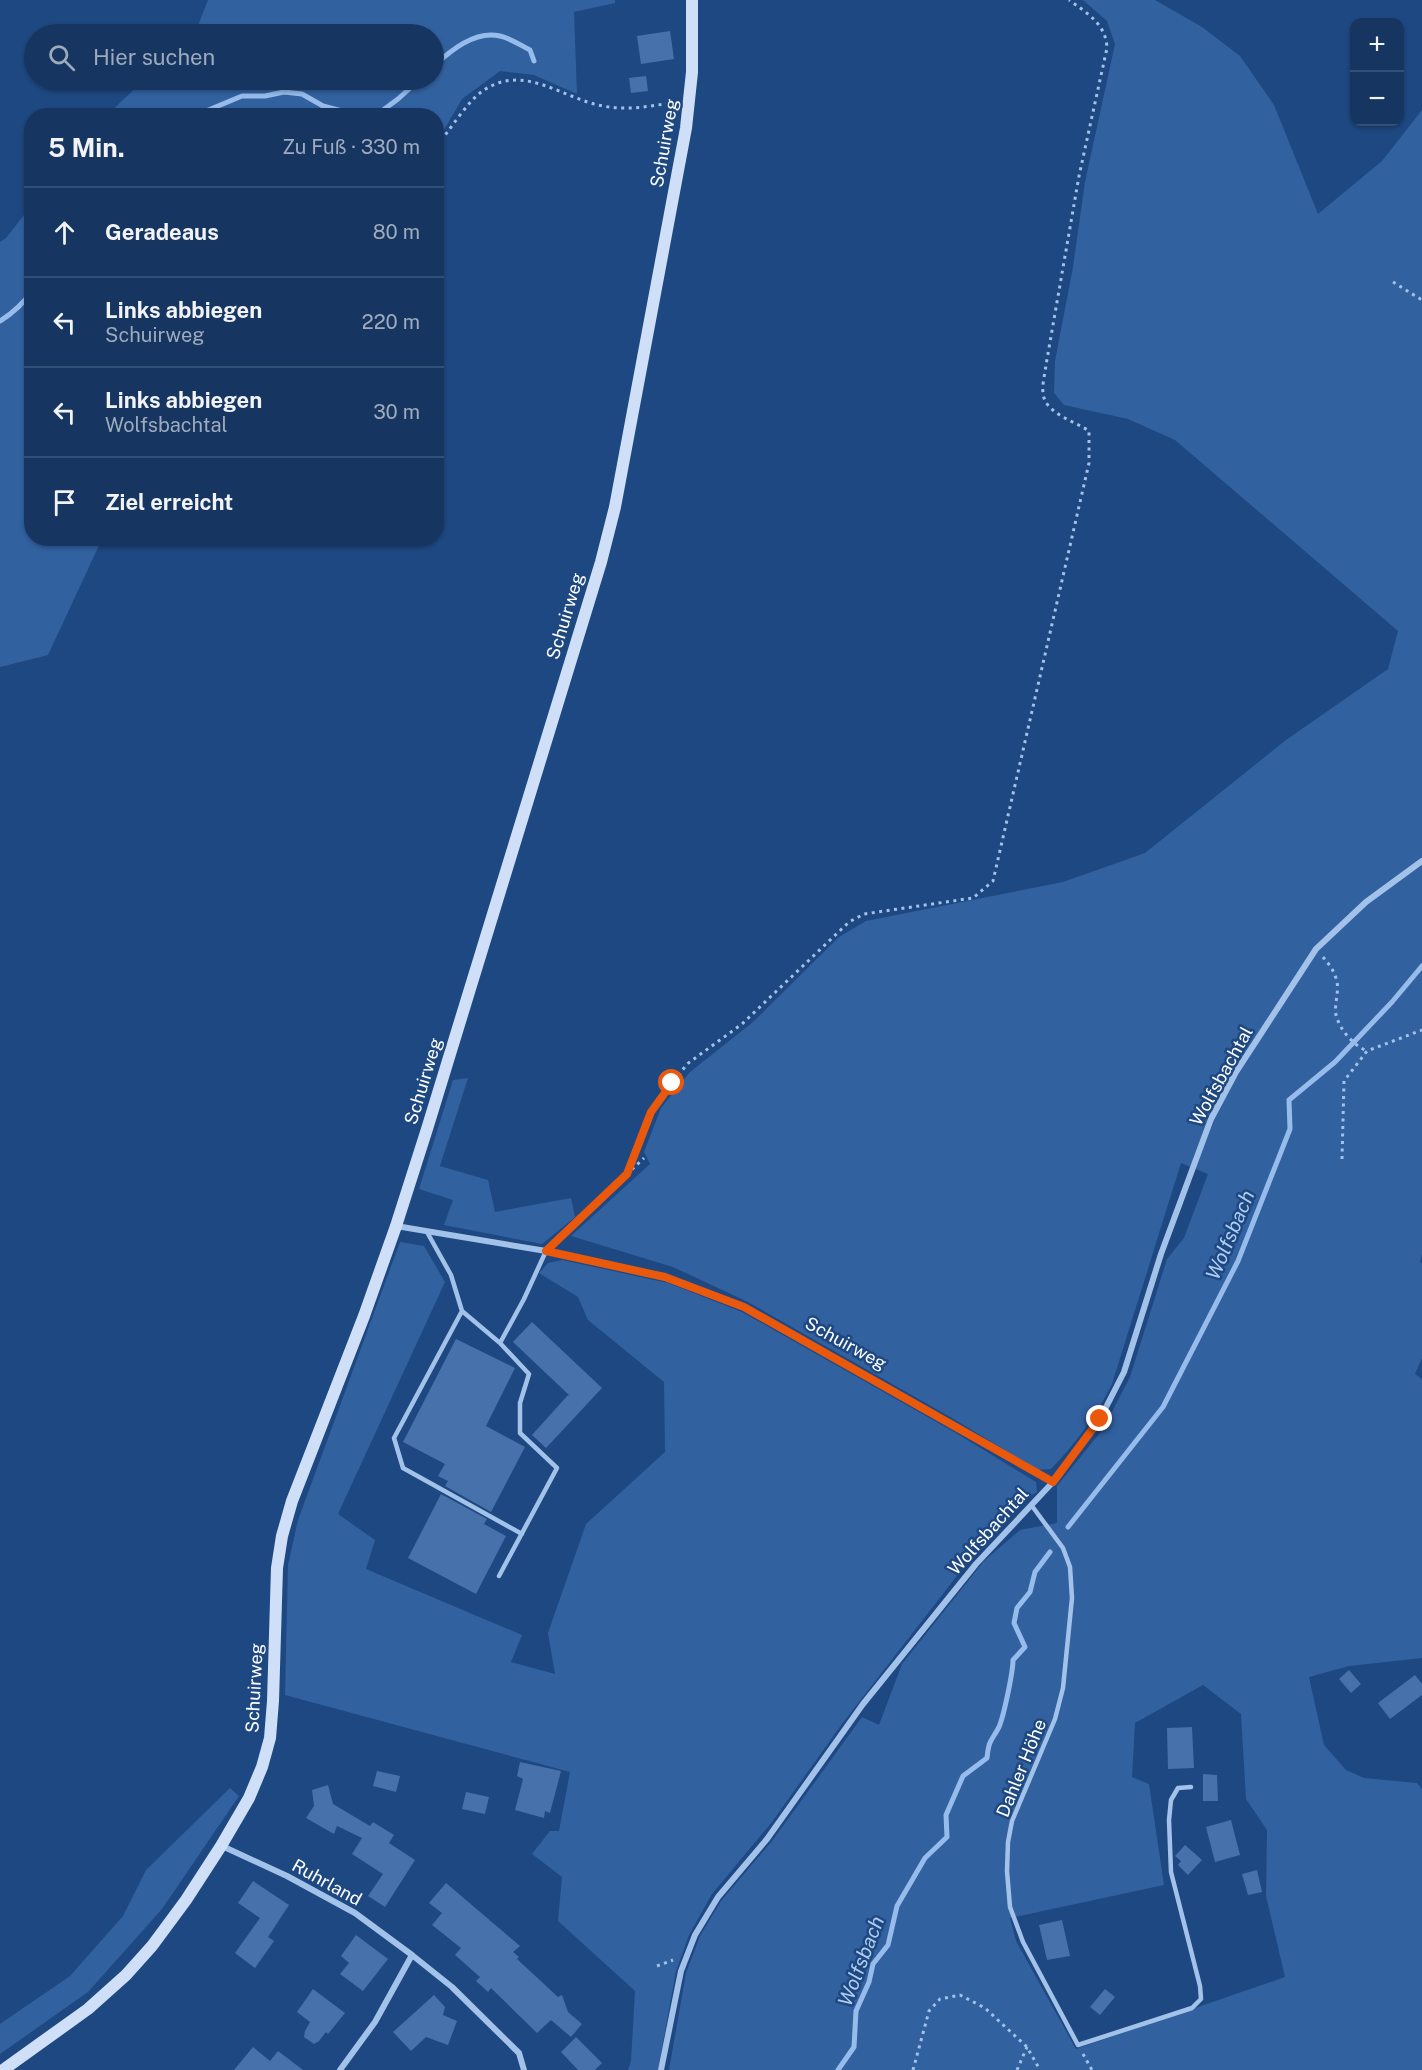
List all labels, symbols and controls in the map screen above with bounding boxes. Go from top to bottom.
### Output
map controls [1350,18,1404,126]
button: + [1350,18,1404,72]
search box [24,24,444,90]
icon: search [45,41,78,74]
text: Hier suchen [93,44,215,70]
button: − [1350,72,1404,126]
street label: Schuirweg [646,97,682,189]
text: 5 Min. [48,132,125,163]
text: Zu Fuß · 330 m [282,135,420,159]
icon: ahead [48,216,81,249]
text: Geradeaus [105,219,219,245]
text: 80 m [373,220,420,244]
text: Links abbiegen [105,297,262,323]
icon: left [48,306,81,339]
text: 220 m [362,310,420,334]
text: Schuirweg [105,323,205,347]
text: Links abbiegen [105,387,262,413]
icon: left [48,396,81,429]
text: 30 m [373,400,420,424]
text: Wolfsbachtal [105,413,228,437]
icon: arrive [48,486,81,519]
text: Ziel erreicht [105,489,233,515]
street label: Schuirweg [542,570,588,662]
street label: Wolfsbachtal [1185,1023,1257,1129]
street label: Schuirweg [400,1035,446,1127]
route start [658,1069,684,1095]
water label: Wolfsbach [1200,1187,1260,1283]
street label: Schuirweg [802,1312,890,1374]
route end [1086,1405,1112,1431]
street label: Wolfsbachtal [943,1483,1033,1579]
street label: Schuirweg [241,1643,267,1733]
street label: Dahler Höhe [992,1716,1050,1820]
street label: Ruhrland [288,1854,366,1910]
water label: Wolfsbach [833,1913,889,2009]

